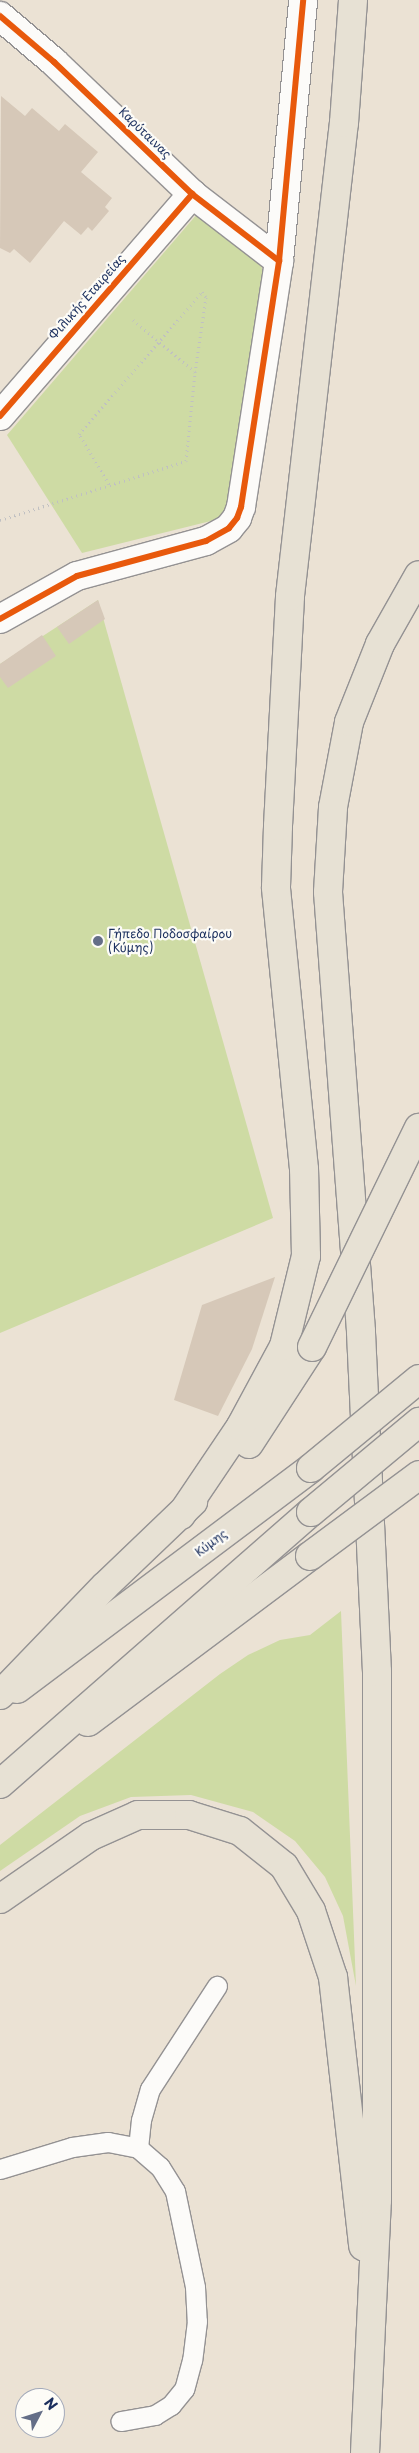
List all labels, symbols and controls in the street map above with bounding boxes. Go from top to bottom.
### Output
street label: Καρύταινας [116,105,174,161]
street label: Φιλικής Εταιρείας [46,251,128,343]
place label: Γήπεδο Ποδοσφαίρου (Κύμης) [108,927,233,955]
marker: Γήπεδο Ποδοσφαίρου (Κύμης) [92,935,104,947]
street label: Κύμης [192,1526,230,1560]
north arrow [15,2388,65,2438]
text: N [39,2393,63,2415]

